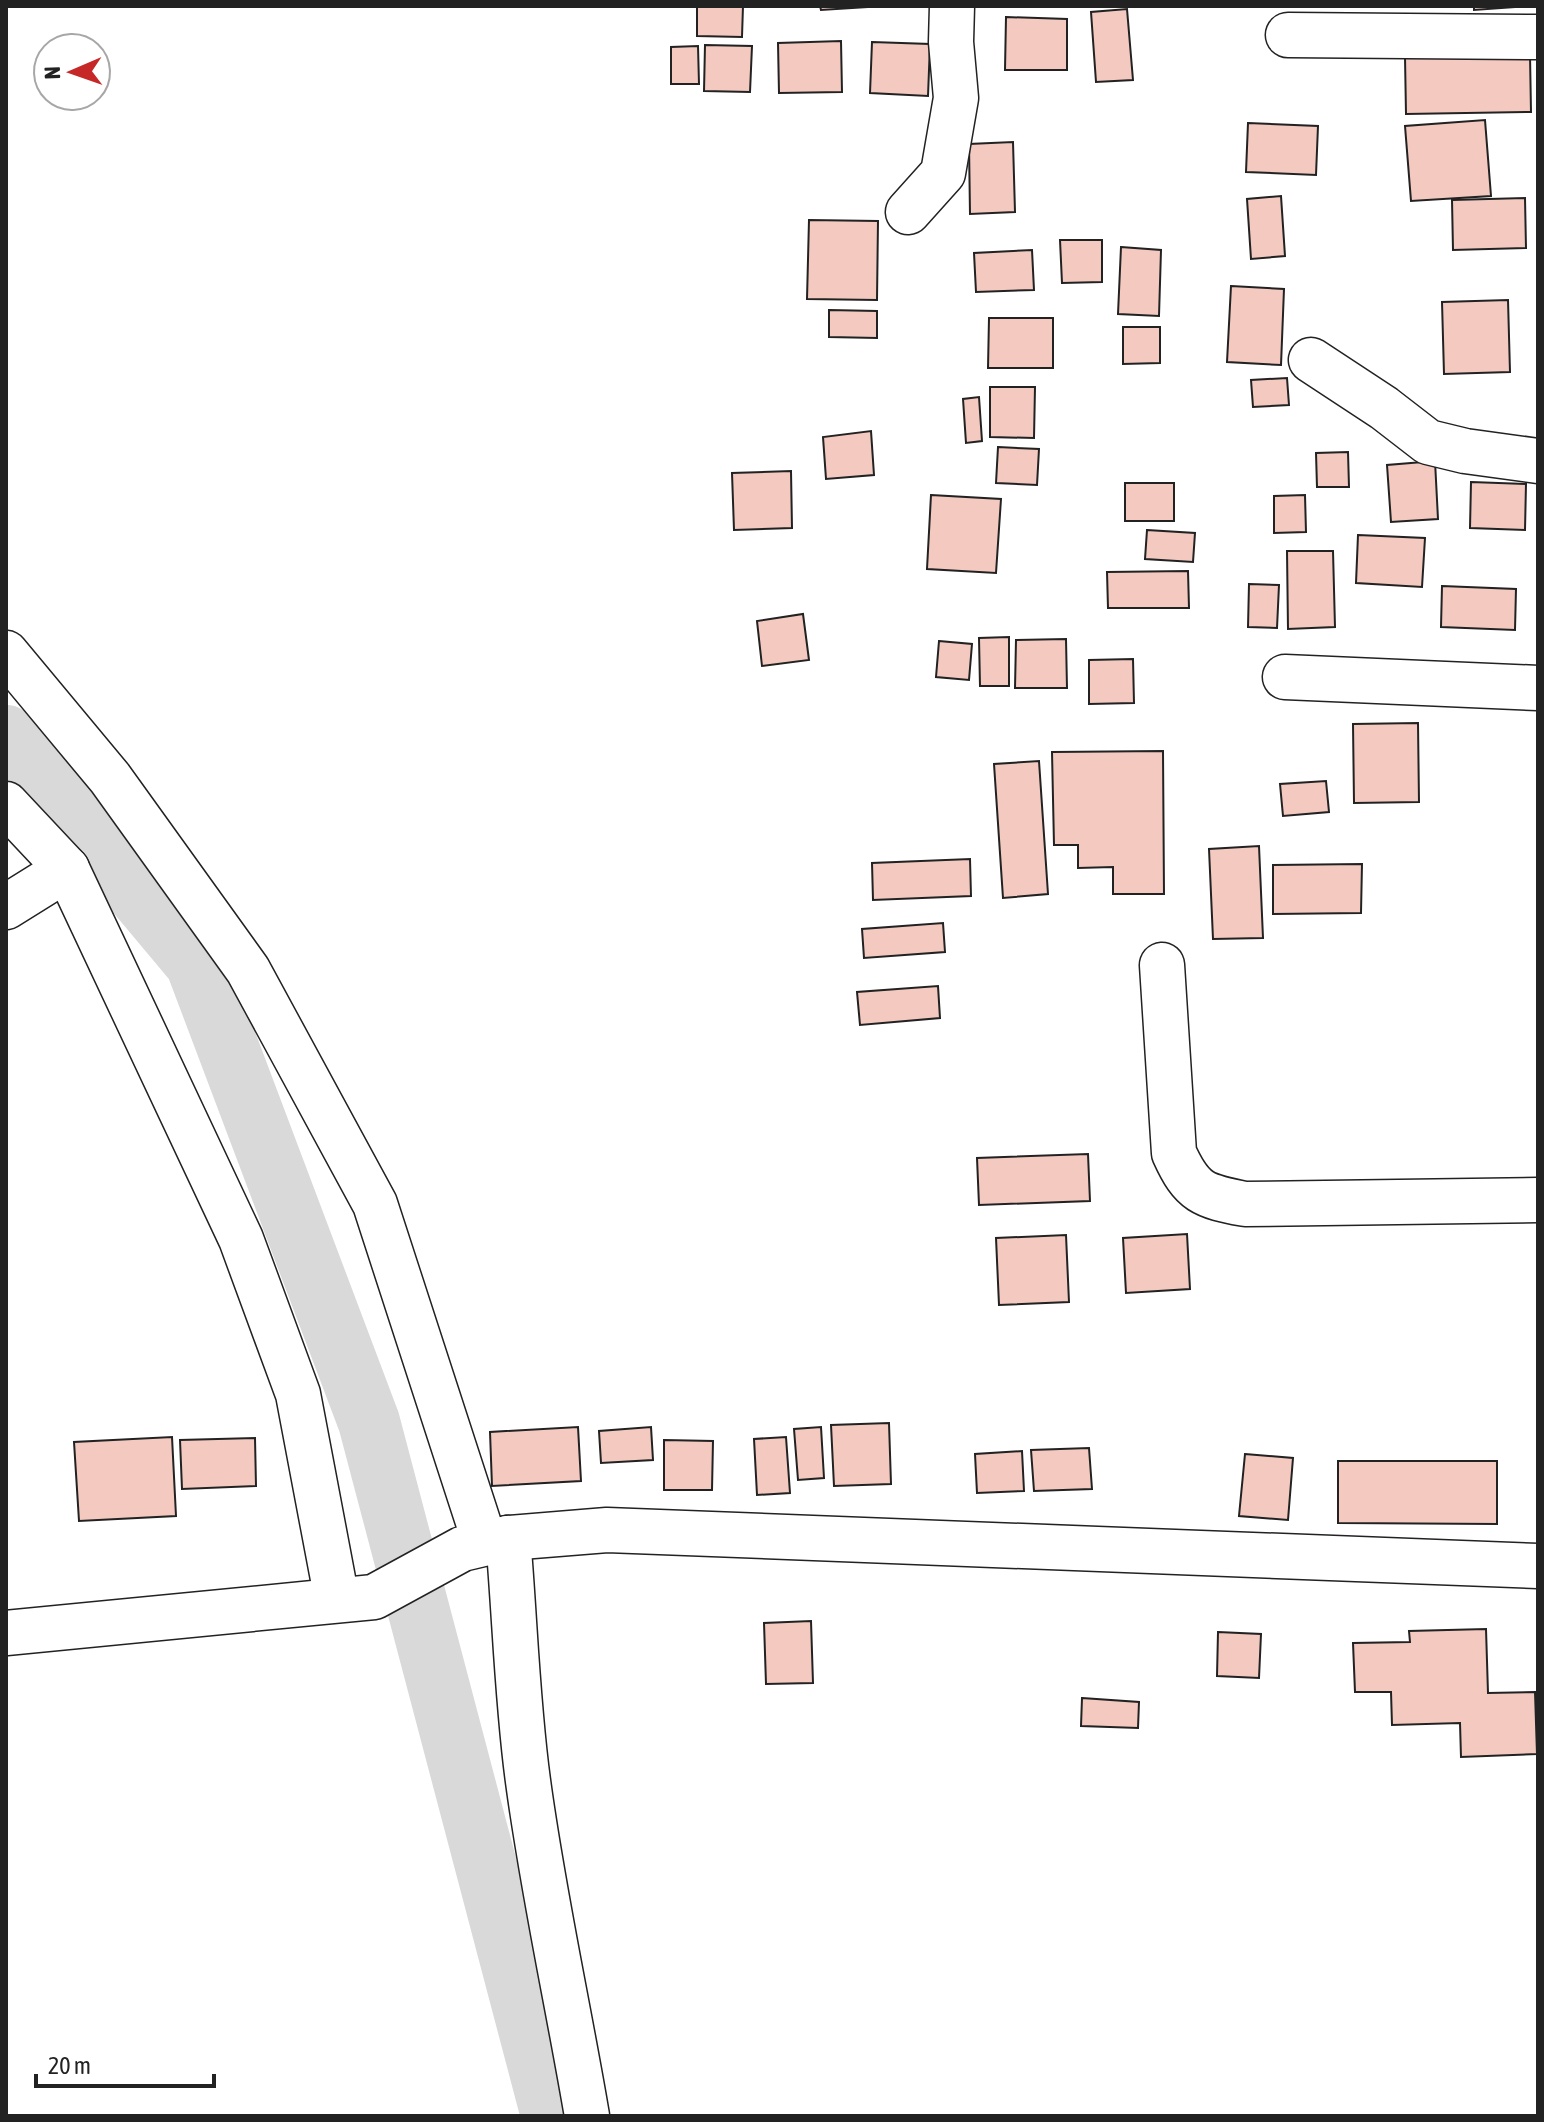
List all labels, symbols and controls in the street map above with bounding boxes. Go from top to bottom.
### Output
north arrow [32,32,112,112]
text: N [39,66,65,80]
scale bar [36,2038,214,2088]
text: 20 m [48,2052,91,2079]

